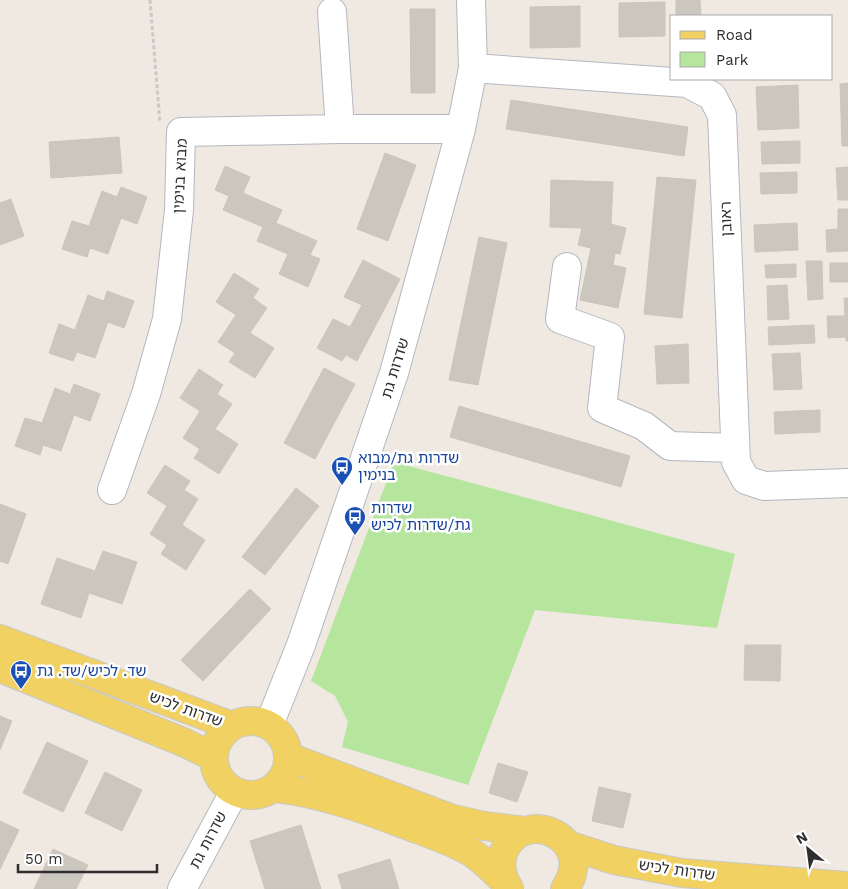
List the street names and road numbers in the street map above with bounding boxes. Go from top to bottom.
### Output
street label: מבוא בנימין [169,138,191,214]
street label: ראובן [716,201,736,237]
street label: שדרות גת [377,336,413,400]
street label: שדרות לכיש [147,687,225,731]
street label: שדרות גת [185,808,231,872]
street label: שדרות לכיש [638,856,716,884]

